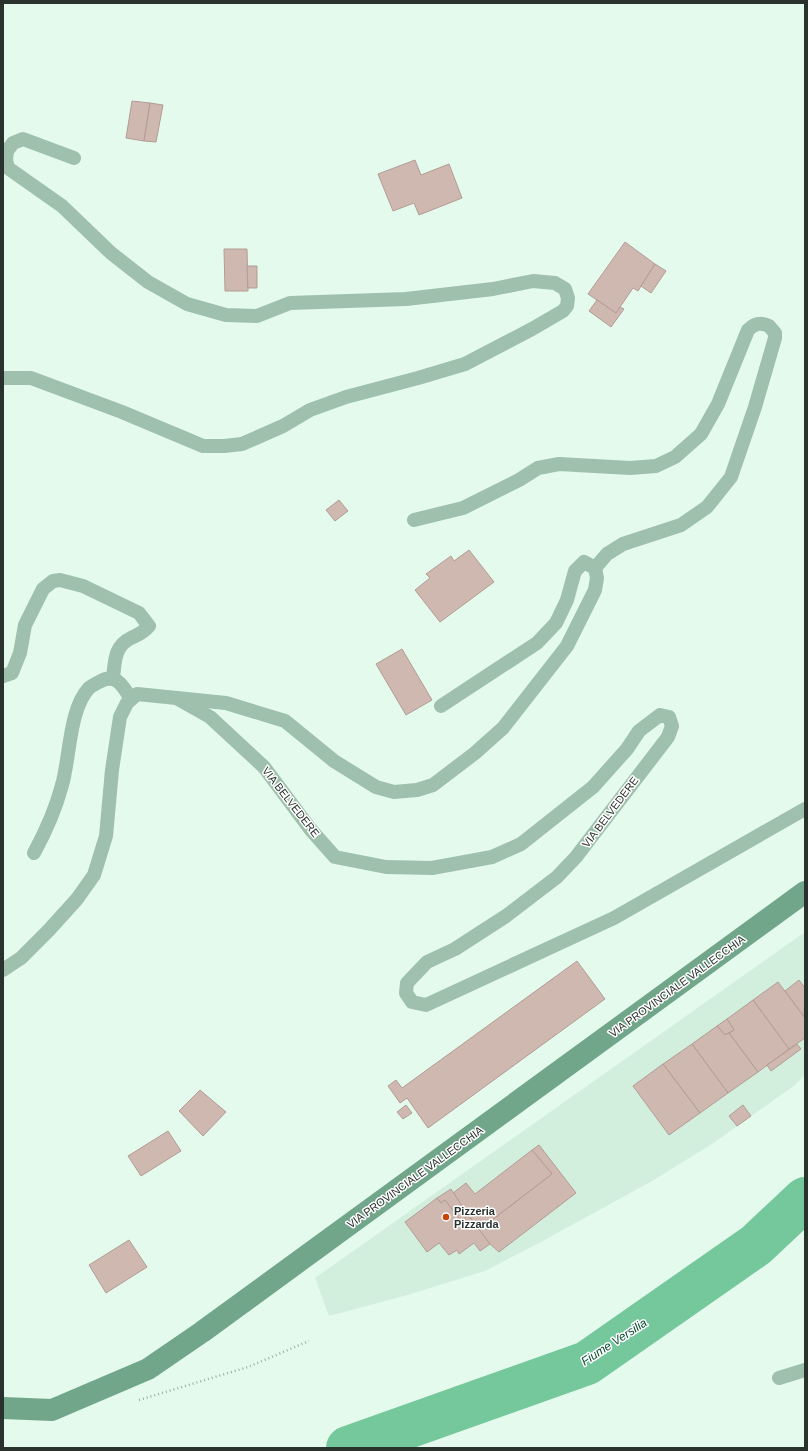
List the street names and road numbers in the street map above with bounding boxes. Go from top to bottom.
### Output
street label: VIA BELVEDERE [260,765,322,839]
street label: VIA BELVEDERE [580,774,640,850]
street label: VIA PROVINCIALE VALLECCHIA [607,932,748,1039]
street label: VIA PROVINCIALE VALLECCHIA [345,1123,486,1230]

